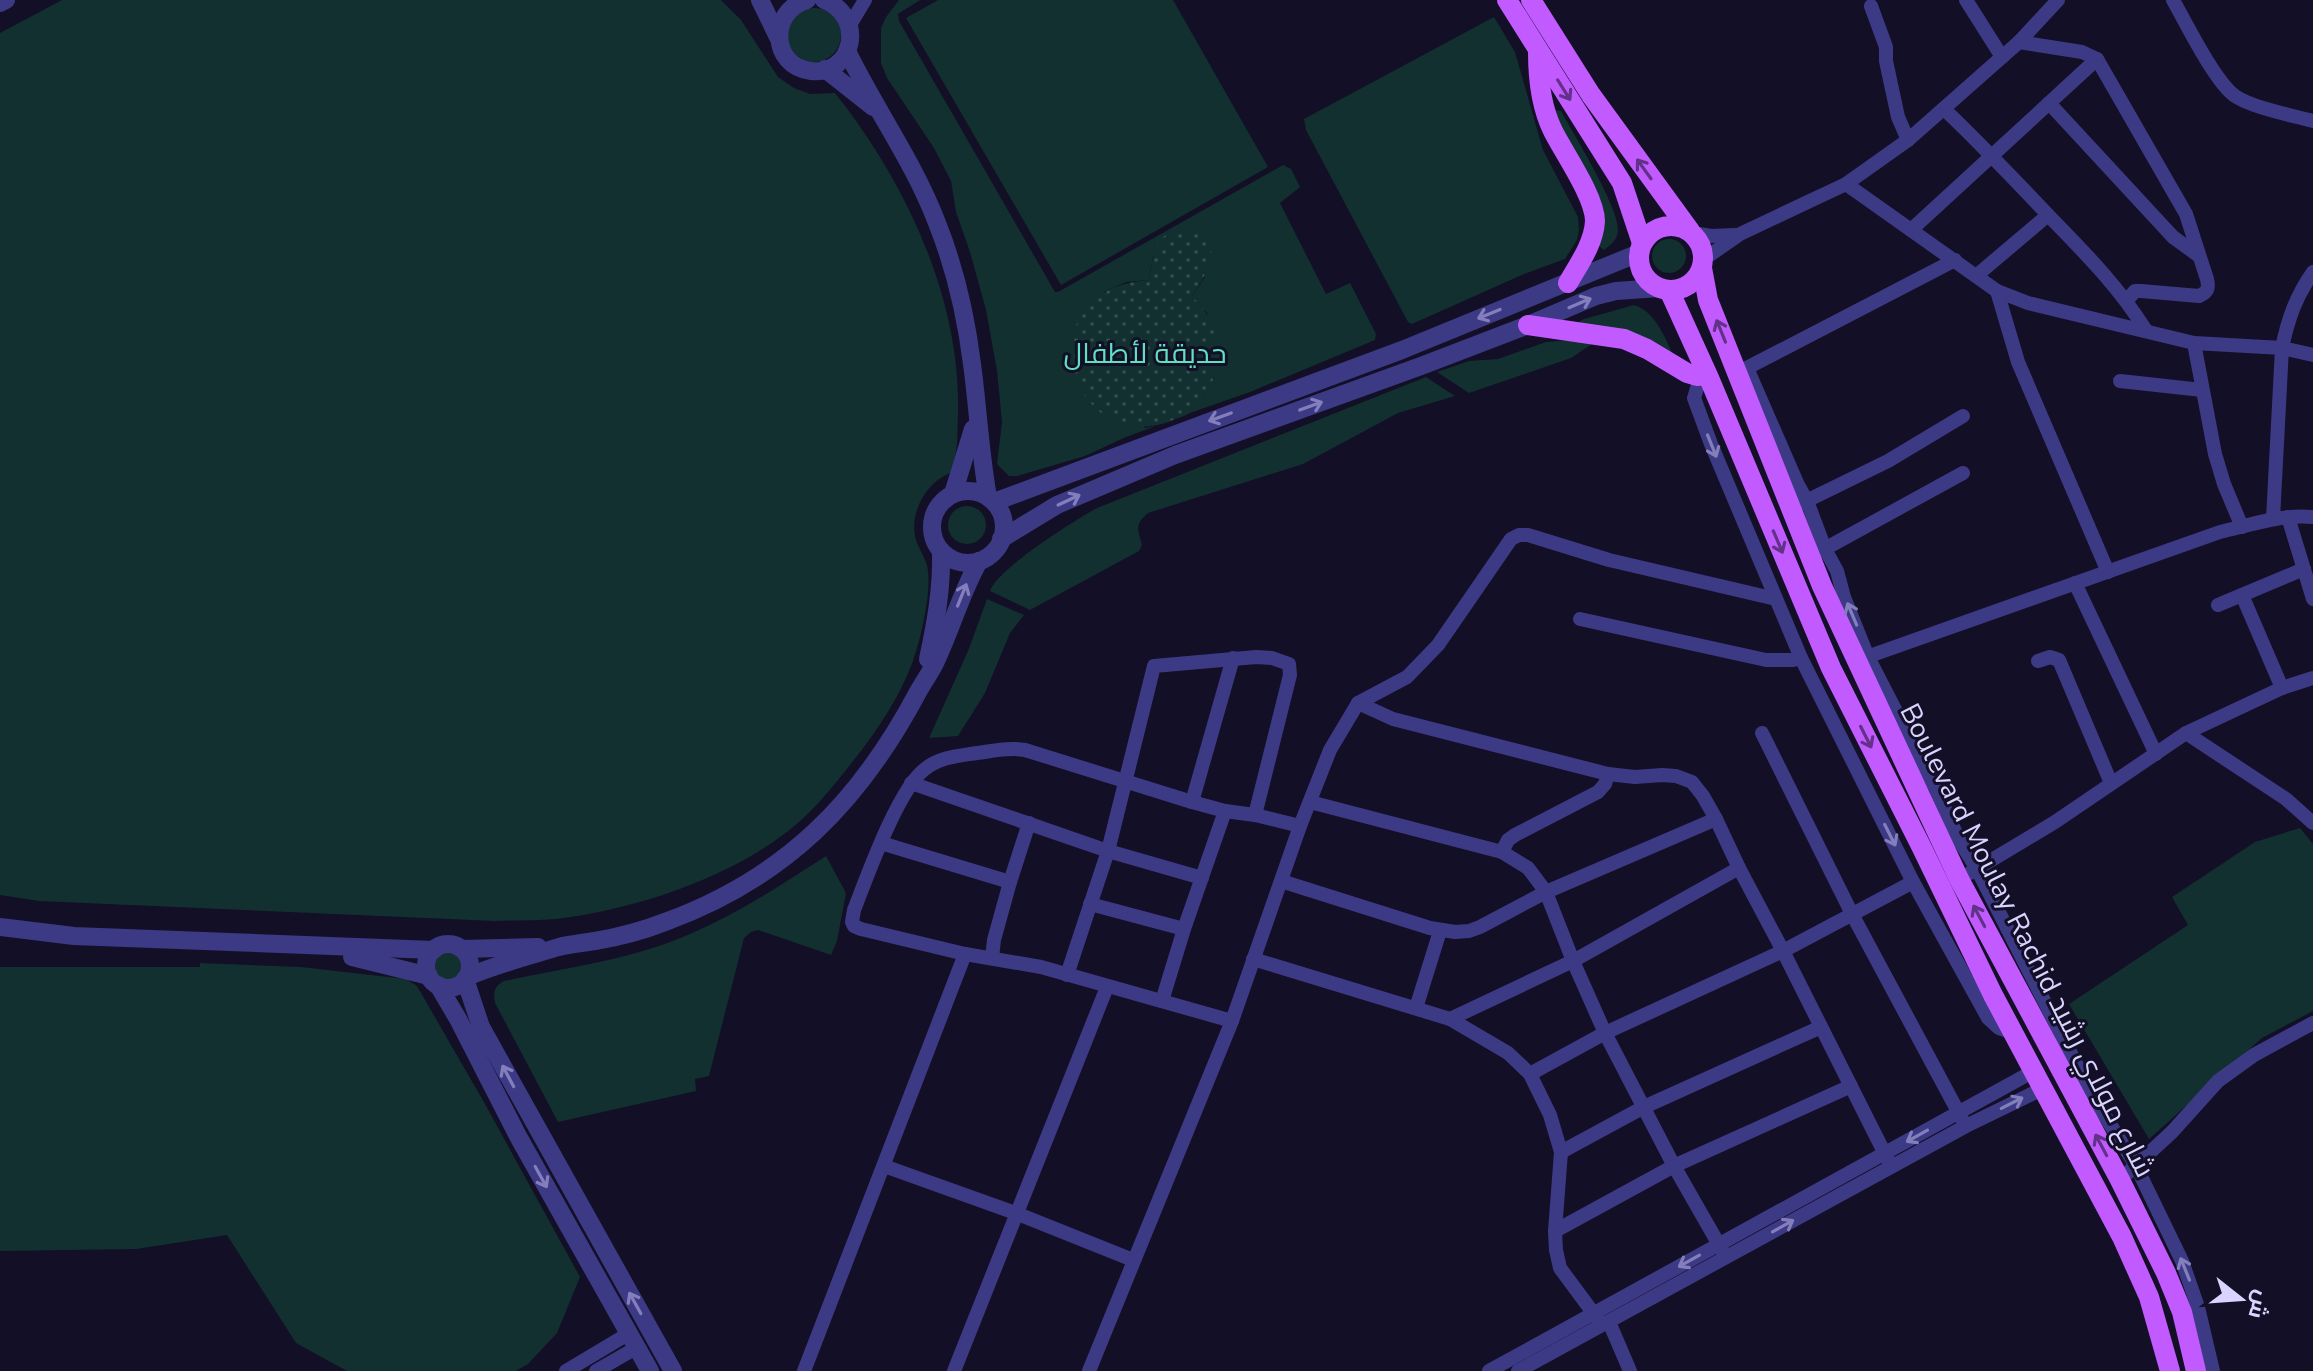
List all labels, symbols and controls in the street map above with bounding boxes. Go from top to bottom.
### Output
one-way arrow [1556,78,1572,101]
one-way arrow [1636,158,1652,180]
one-way arrow [1567,294,1592,309]
one-way arrow [1477,308,1502,323]
one-way arrow [1713,319,1727,344]
park label: حديقة لأطفال [1064,335,1226,373]
one-way arrow [1298,398,1323,412]
one-way arrow [1208,411,1233,425]
one-way arrow [1706,433,1721,458]
one-way arrow [1056,492,1080,507]
one-way arrow [1771,529,1786,554]
one-way arrow [956,583,970,608]
one-way arrow [1844,602,1859,627]
street label: Boulevard Moulay Rachid شارع مولاي رشيد [1889,697,2164,1185]
one-way arrow [1859,725,1874,749]
one-way arrow [1882,823,1898,847]
one-way arrow [1971,905,1987,928]
one-way arrow [500,1065,516,1088]
one-way arrow [1999,1095,2023,1110]
one-way arrow [1906,1129,1930,1144]
one-way arrow [2093,1134,2109,1158]
one-way arrow [534,1165,549,1189]
one-way arrow [1770,1218,1794,1233]
one-way arrow [1678,1254,1702,1269]
one-way arrow [2176,1257,2191,1282]
north arrow [2201,1259,2281,1339]
text: ش [2241,1287,2278,1322]
one-way arrow [626,1292,642,1315]

